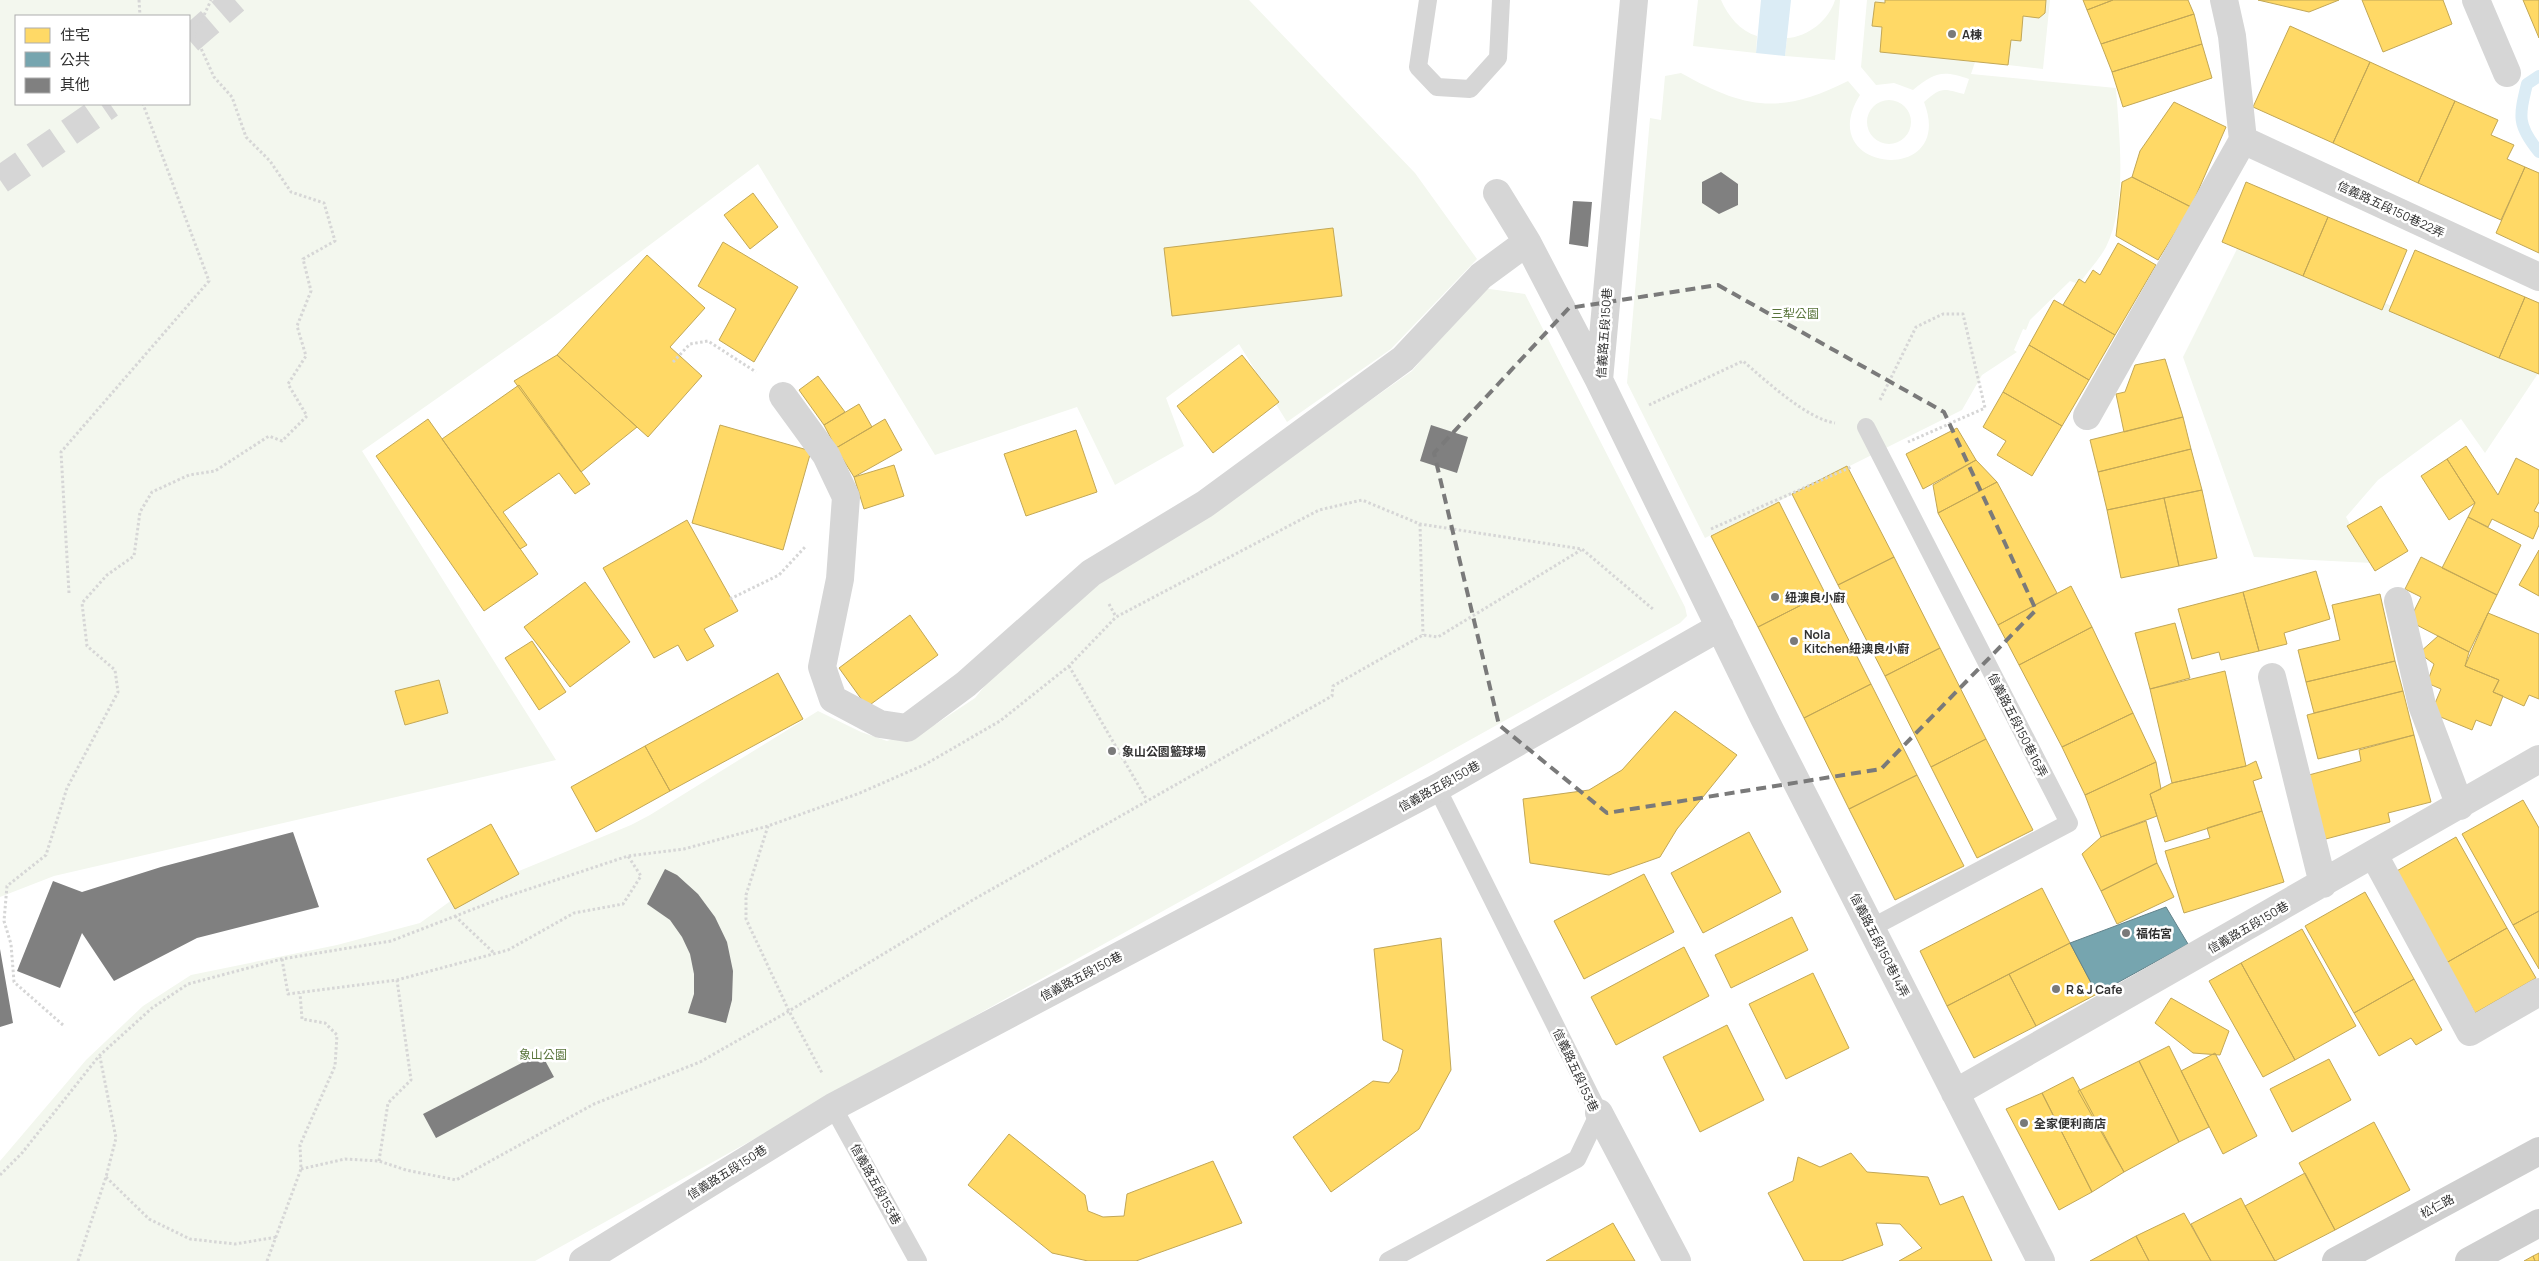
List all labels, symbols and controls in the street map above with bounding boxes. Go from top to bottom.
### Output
legend [15,15,190,105]
text: 住宅 [60,24,90,45]
place label: A棟 [1962,26,1982,43]
marker: A棟 [1946,28,1958,40]
text: 公共 [60,49,90,70]
text: 其他 [60,74,90,95]
street label: 信義路五段150巷22弄 [2335,177,2447,241]
street label: 信義路五段150巷 [1592,287,1616,379]
park label: 三犁公園 [1771,305,1819,322]
place label: 紐澳良小廚 [1785,589,1845,606]
marker: 紐澳良小廚 [1769,591,1781,603]
place label: Nola Kitchen紐澳良小廚 [1804,626,1909,657]
marker: Nola Kitchen紐澳良小廚 [1788,635,1800,647]
street label: 信義路五段150巷16弄 [1984,670,2052,780]
place label: 象山公園籃球場 [1122,743,1206,760]
marker: 象山公園籃球場 [1106,745,1118,757]
street label: 信義路五段150巷 [1395,757,1483,815]
street label: 信義路五段150巷14弄 [1846,890,1914,1000]
street label: 信義路五段150巷 [2204,897,2292,957]
place label: 福佑宮 [2136,925,2172,942]
marker: 福佑宮 [2120,927,2132,939]
street label: 信義路五段150巷 [1037,947,1125,1005]
place label: R & J Cafe [2066,981,2122,998]
marker: R & J Cafe [2050,983,2062,995]
street label: 信義路五段153巷 [1549,1026,1603,1114]
park label: 象山公園 [519,1046,567,1063]
place label: 全家便利商店 [2034,1115,2106,1132]
marker: 全家便利商店 [2018,1117,2030,1129]
street label: 信義路五段153巷 [847,1140,905,1228]
street label: 信義路五段150巷 [684,1141,770,1203]
street label: 松仁路 [2417,1190,2457,1222]

